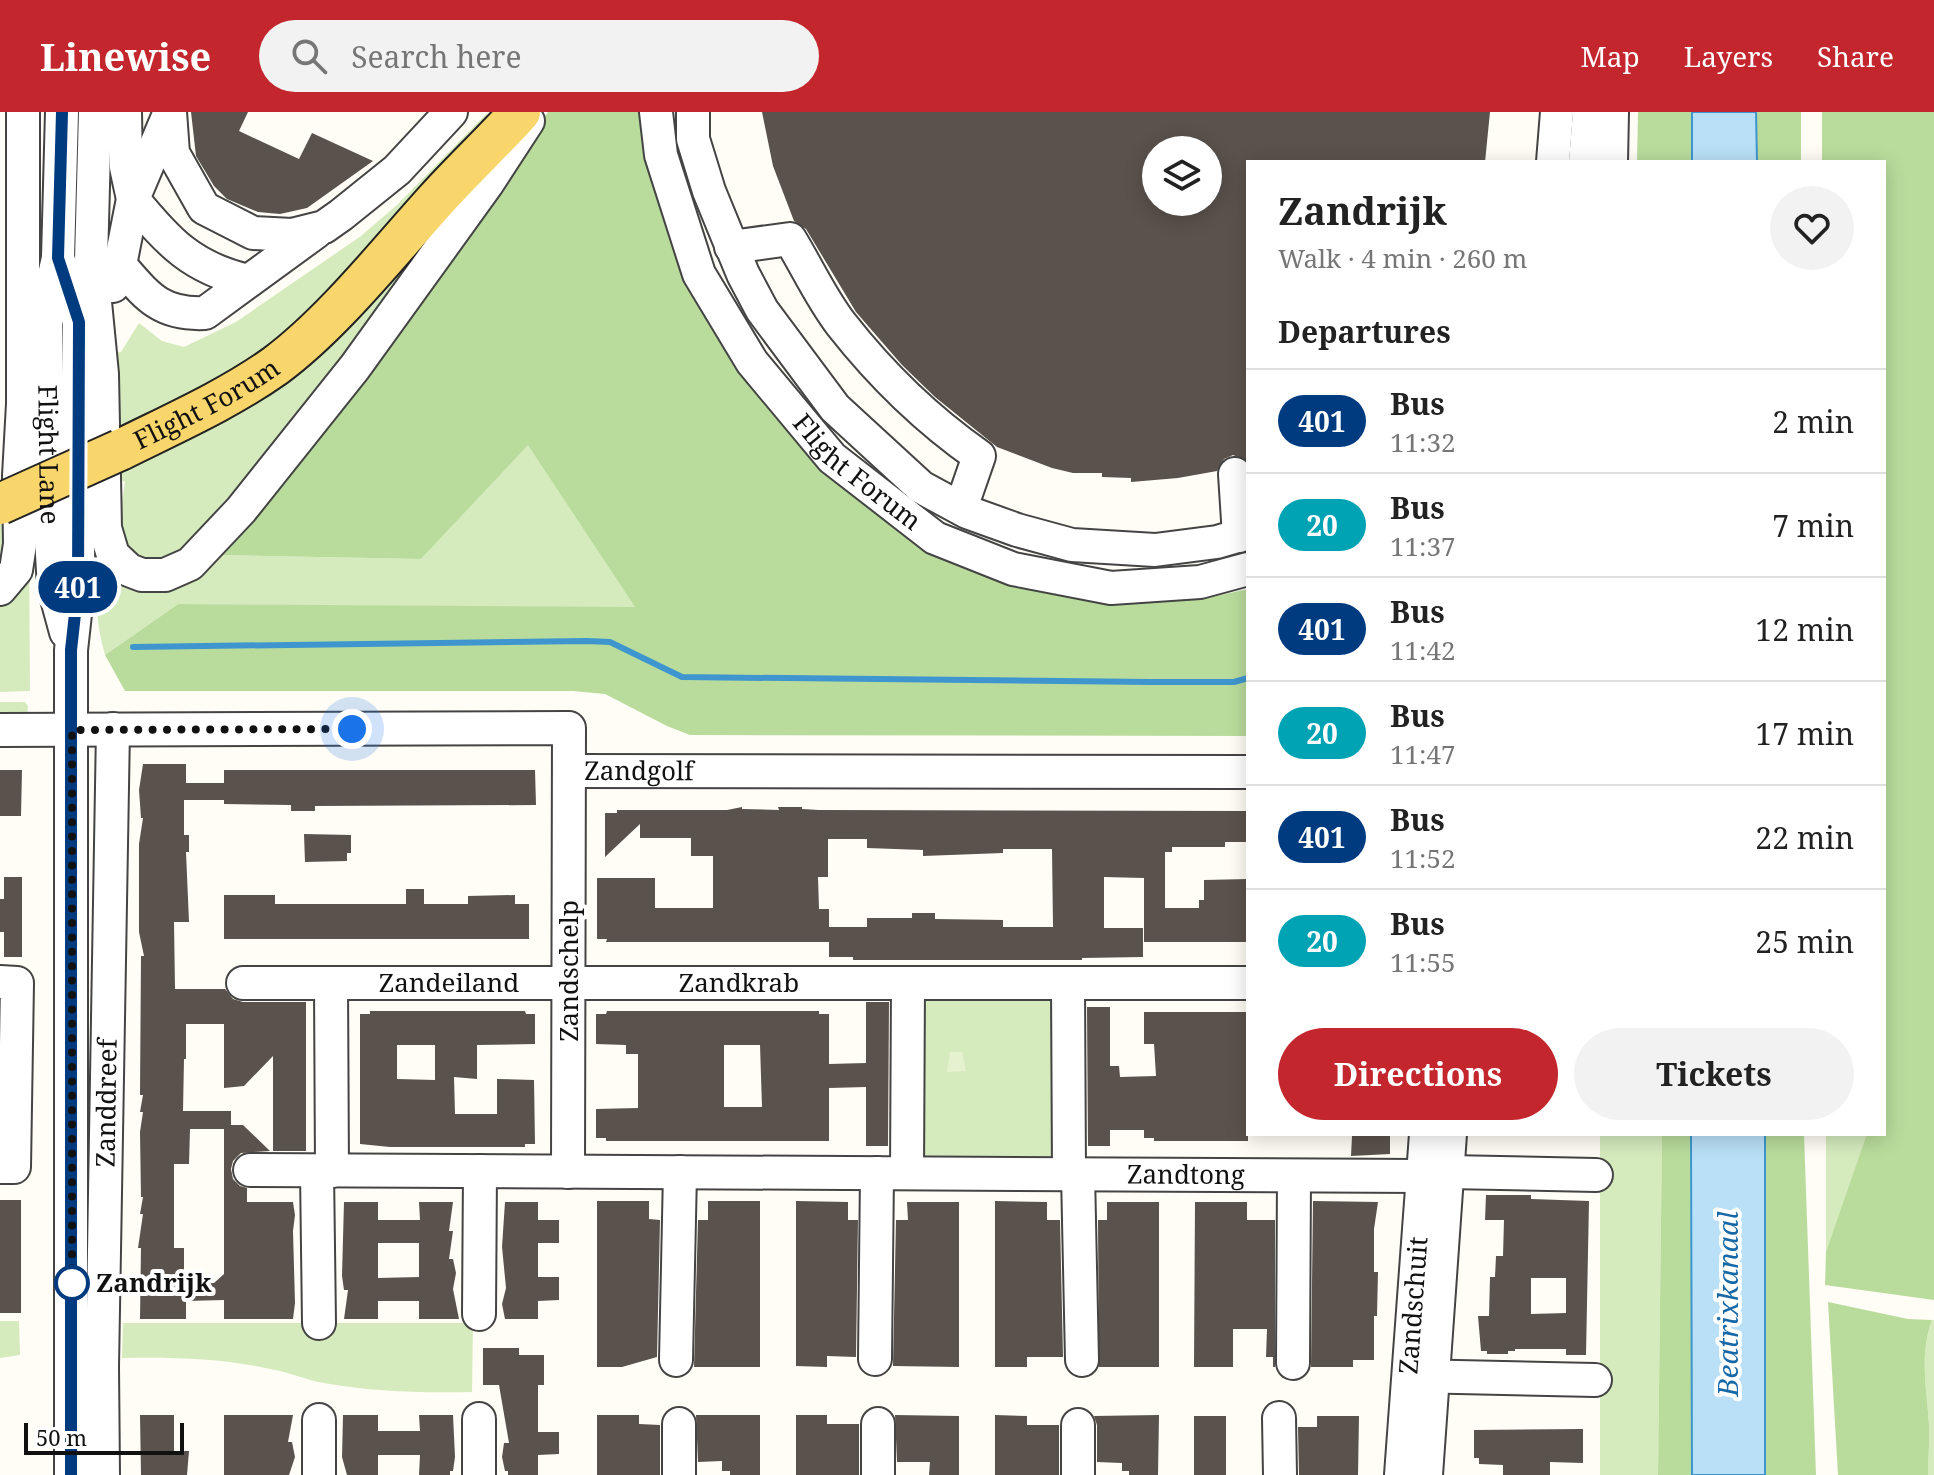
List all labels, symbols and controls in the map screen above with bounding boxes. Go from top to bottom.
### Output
search box [259,20,819,92]
text: Linewise [40,30,211,82]
icon: search [287,34,331,78]
text: Search here [351,36,522,77]
text: Map [1581,37,1640,75]
text: Layers [1684,37,1773,75]
text: Share [1817,37,1894,75]
map controls [1142,136,1222,216]
button: layers [1142,136,1222,216]
text: Zandrijk [1278,184,1447,236]
button: heart [1770,186,1854,270]
text: Walk · 4 min · 260 m [1278,240,1527,276]
text: Departures [1278,311,1451,352]
street label: Flight Forum [127,349,286,458]
text: Bus [1390,383,1445,424]
street label: Flight Lane [30,384,69,525]
text: 2 min [1772,401,1854,442]
text: 401 [1298,402,1346,440]
street label: Flight Forum [785,406,929,538]
text: 11:32 [1390,424,1456,460]
text: Bus [1390,487,1445,528]
text: 7 min [1772,505,1854,546]
text: 20 [1306,506,1338,544]
text: 11:37 [1390,528,1456,564]
line badge: 401 [32,561,124,613]
text: 401 [54,568,102,606]
text: Bus [1390,591,1445,632]
text: 12 min [1755,609,1854,650]
text: 401 [1298,610,1346,648]
text: 11:42 [1390,632,1456,668]
text: Bus [1390,695,1445,736]
your location [332,709,372,749]
text: 17 min [1755,713,1854,754]
text: 20 [1306,714,1338,752]
text: 11:47 [1390,736,1456,772]
street label: Zandgolf [584,752,696,788]
text: Bus [1390,799,1445,840]
text: 22 min [1755,817,1854,858]
text: 401 [1298,818,1346,856]
text: 11:52 [1390,840,1456,876]
street label: Zandschelp [550,900,586,1042]
text: Bus [1390,903,1445,944]
text: 25 min [1755,921,1854,962]
text: 20 [1306,922,1338,960]
text: 11:55 [1390,944,1456,980]
street label: Zandeiland [379,964,519,1000]
street label: Zandkrab [679,964,799,1000]
button: Directions [1278,1028,1558,1120]
button: Tickets [1574,1028,1854,1120]
street label: Zanddreef [86,1036,125,1168]
street label: Zandtong [1127,1155,1245,1192]
water label: Beatrixkanaal [1708,1211,1746,1398]
street label: Zandschuit [1389,1235,1435,1375]
place label: Zandrijk [96,1264,212,1300]
marker: Zandrijk [55,1266,89,1300]
scale bar [24,1419,184,1455]
text: 50 m [36,1422,87,1452]

